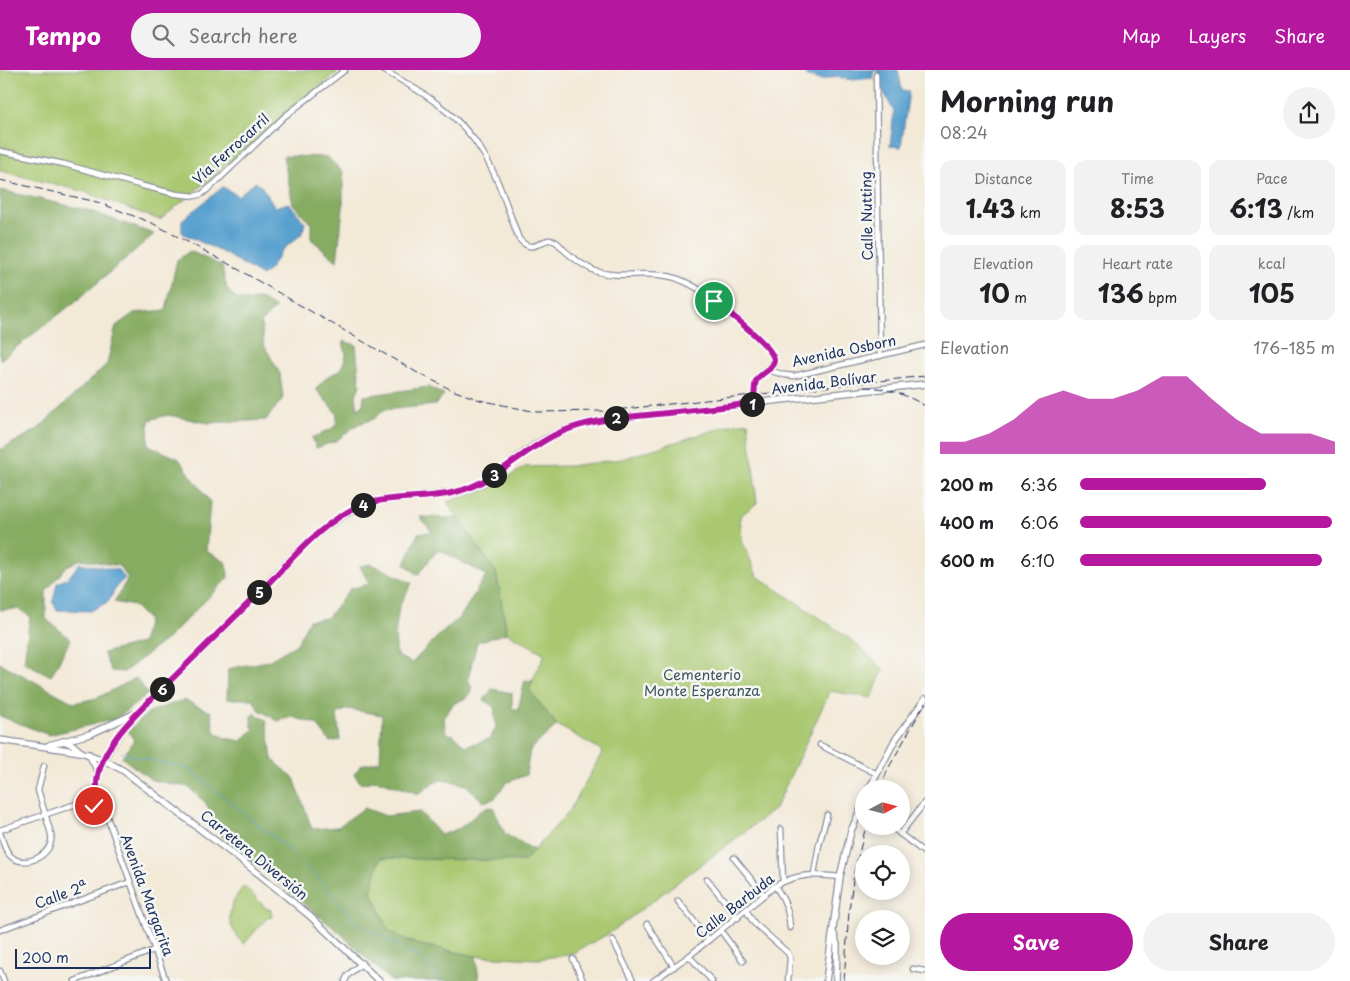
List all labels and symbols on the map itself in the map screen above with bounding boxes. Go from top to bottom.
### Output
street label: Vía Ferrocarril [187,108,274,189]
street label: Calle Nutting [855,171,878,261]
pin [693,280,735,322]
street label: Avenida Osborn [790,329,898,372]
street label: Avenida Bolívar [770,366,878,399]
pin: 1 [740,392,764,416]
pin: 2 [604,406,628,430]
pin: 3 [482,462,506,488]
pin: 4 [350,492,376,518]
pin: 5 [246,580,272,604]
park label: Cementerio Monte Esperanza [644,664,760,701]
pin: 6 [150,676,174,702]
north arrow [855,780,910,835]
pin [73,785,115,827]
street label: Carretera Diversión [196,805,313,905]
street label: Avenida Margarita [116,831,179,959]
street label: Calle Barbuda [691,868,779,943]
street label: Calle 2ª [32,875,91,914]
scale bar [15,946,151,969]

